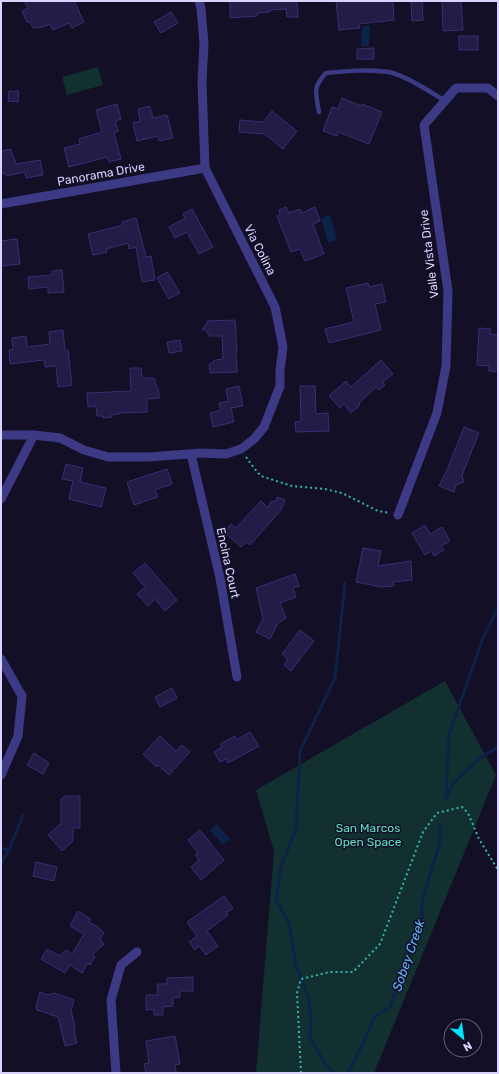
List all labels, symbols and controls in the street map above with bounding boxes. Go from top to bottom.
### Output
street label: Panorama Drive [56,159,146,189]
street label: Valle Vista Drive [417,209,441,299]
street label: Via Colina [241,222,279,278]
street label: Encina Court [214,526,242,600]
park label: San Marcos Open Space [335,821,402,849]
water label: Sobey Creek [389,917,428,993]
north arrow [443,1018,483,1058]
text: N [461,1039,474,1054]

